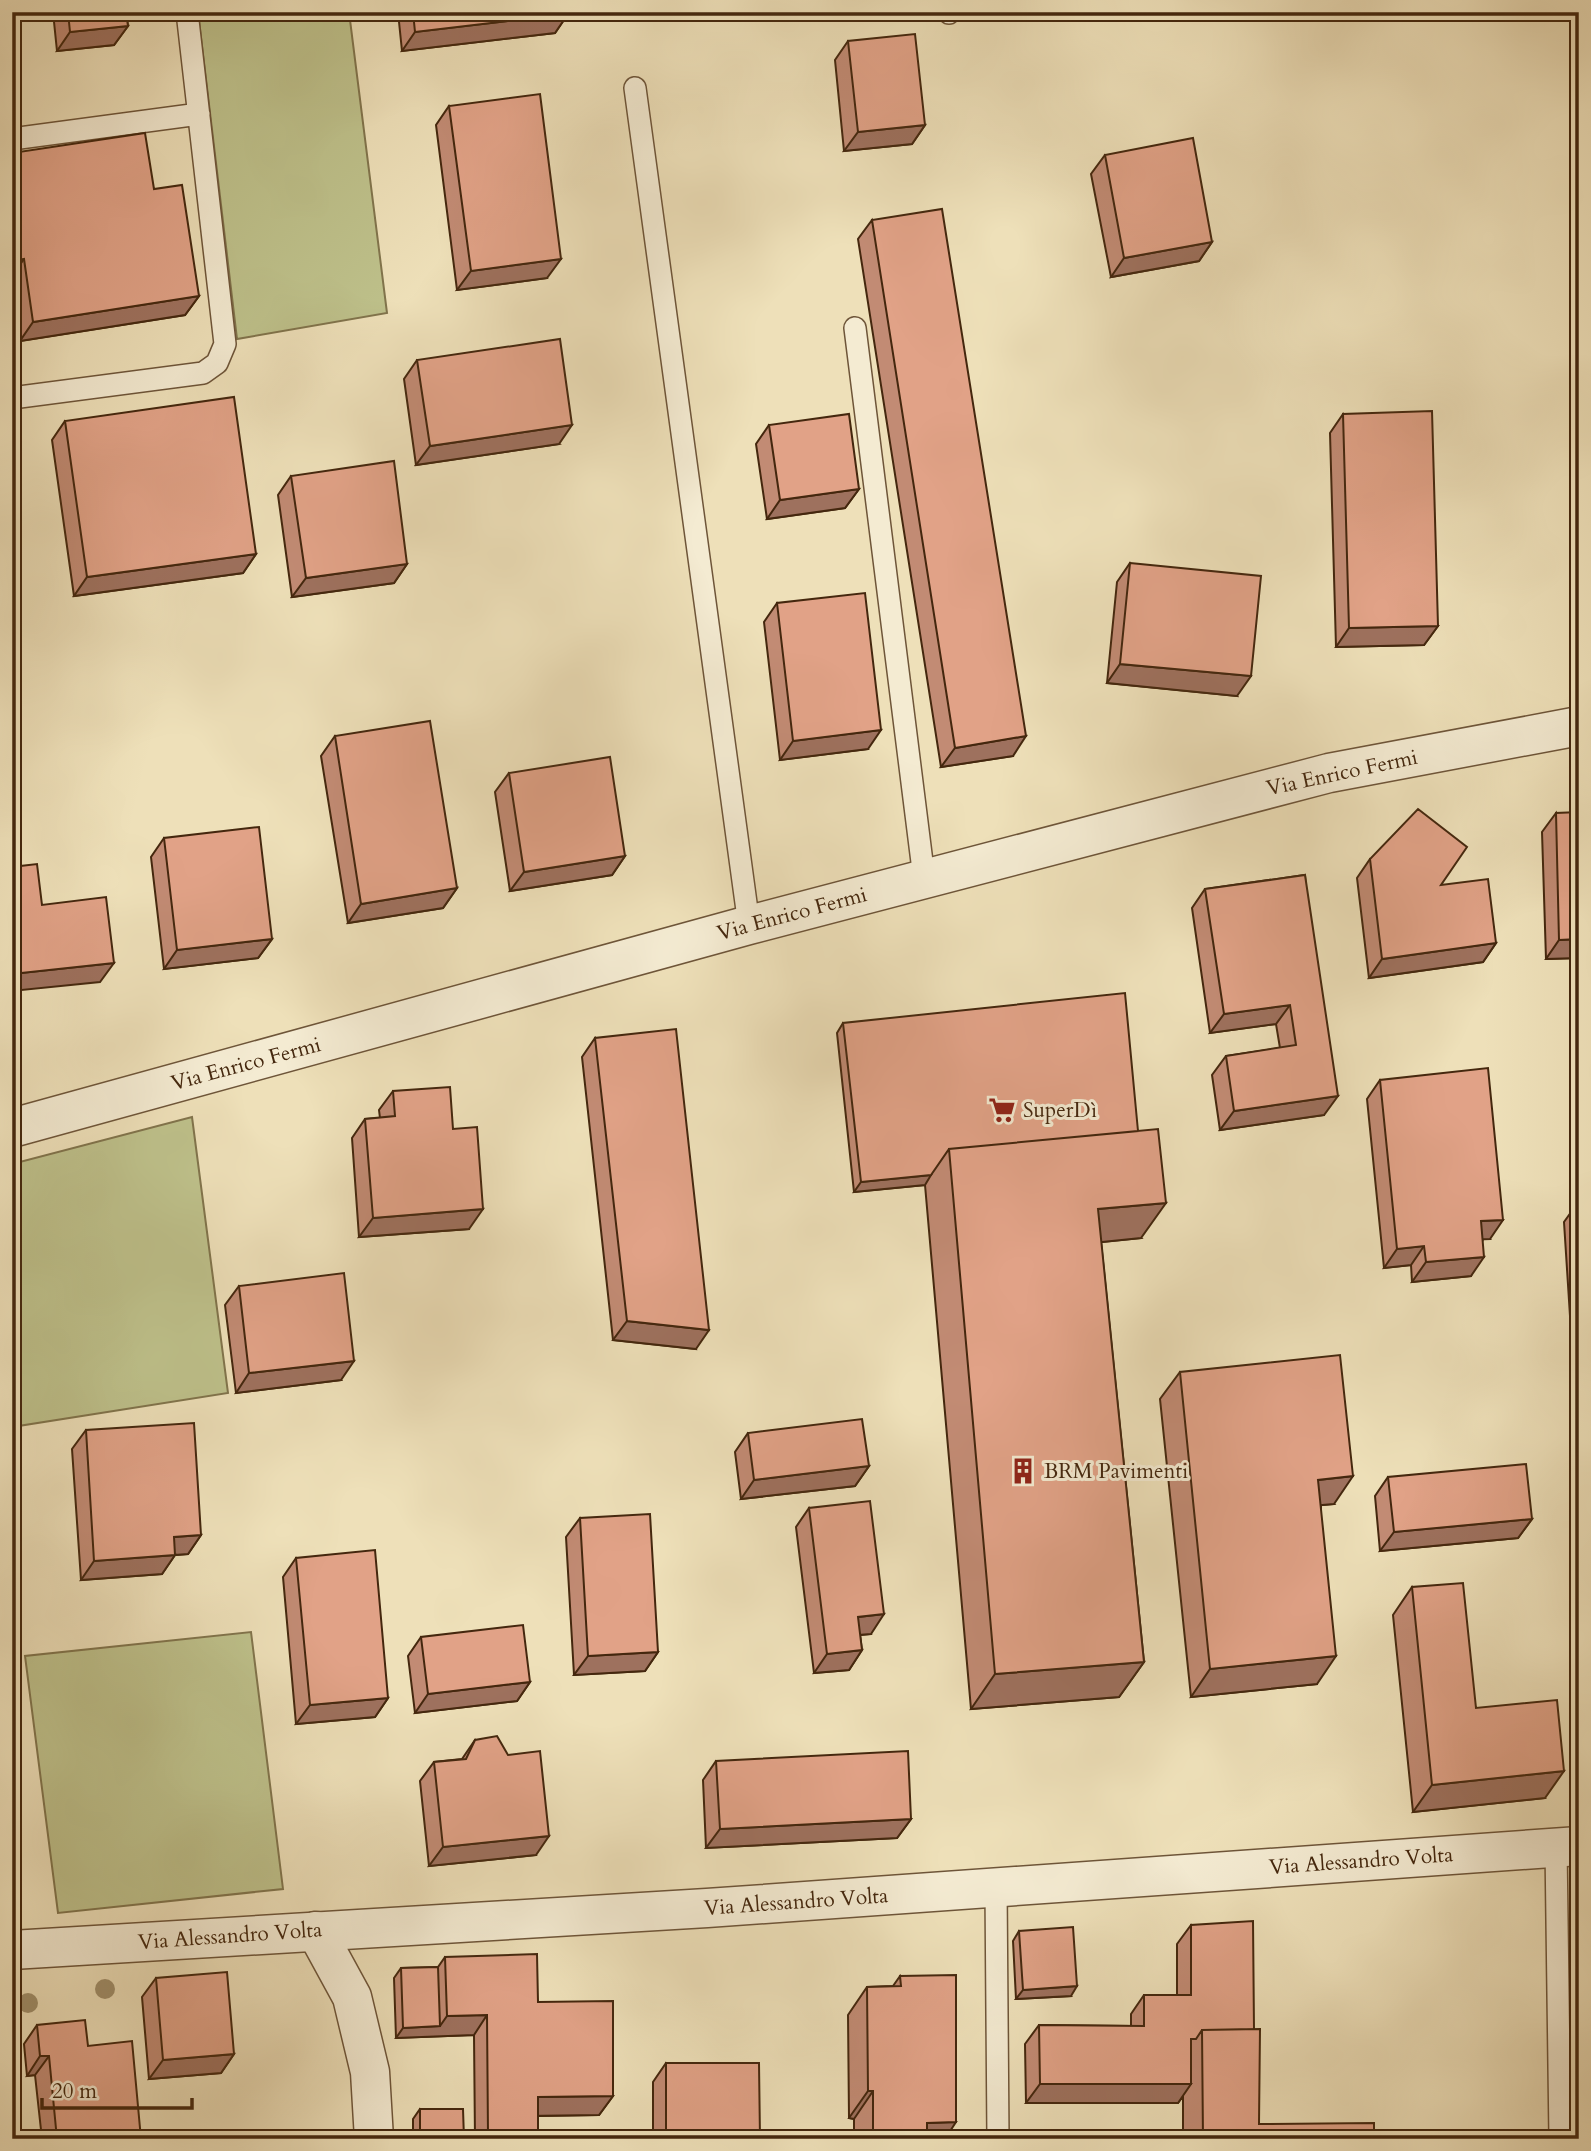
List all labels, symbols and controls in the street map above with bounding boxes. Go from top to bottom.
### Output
street label: Via Enrico Fermi [1264,743,1420,803]
street label: Via Enrico Fermi [714,880,870,948]
street label: Via Enrico Fermi [168,1030,324,1098]
supermarket icon: SuperDì [987,1095,1017,1125]
place label: SuperDì [1023,1096,1097,1125]
building icon: BRM Pavimenti [1008,1456,1038,1486]
place label: BRM Pavimenti [1044,1457,1188,1486]
street label: Via Alessandro Volta [1268,1840,1454,1882]
street label: Via Alessandro Volta [703,1881,889,1923]
street label: Via Alessandro Volta [137,1915,323,1957]
scale bar [42,2067,192,2111]
text: 20 m [52,2077,97,2106]

